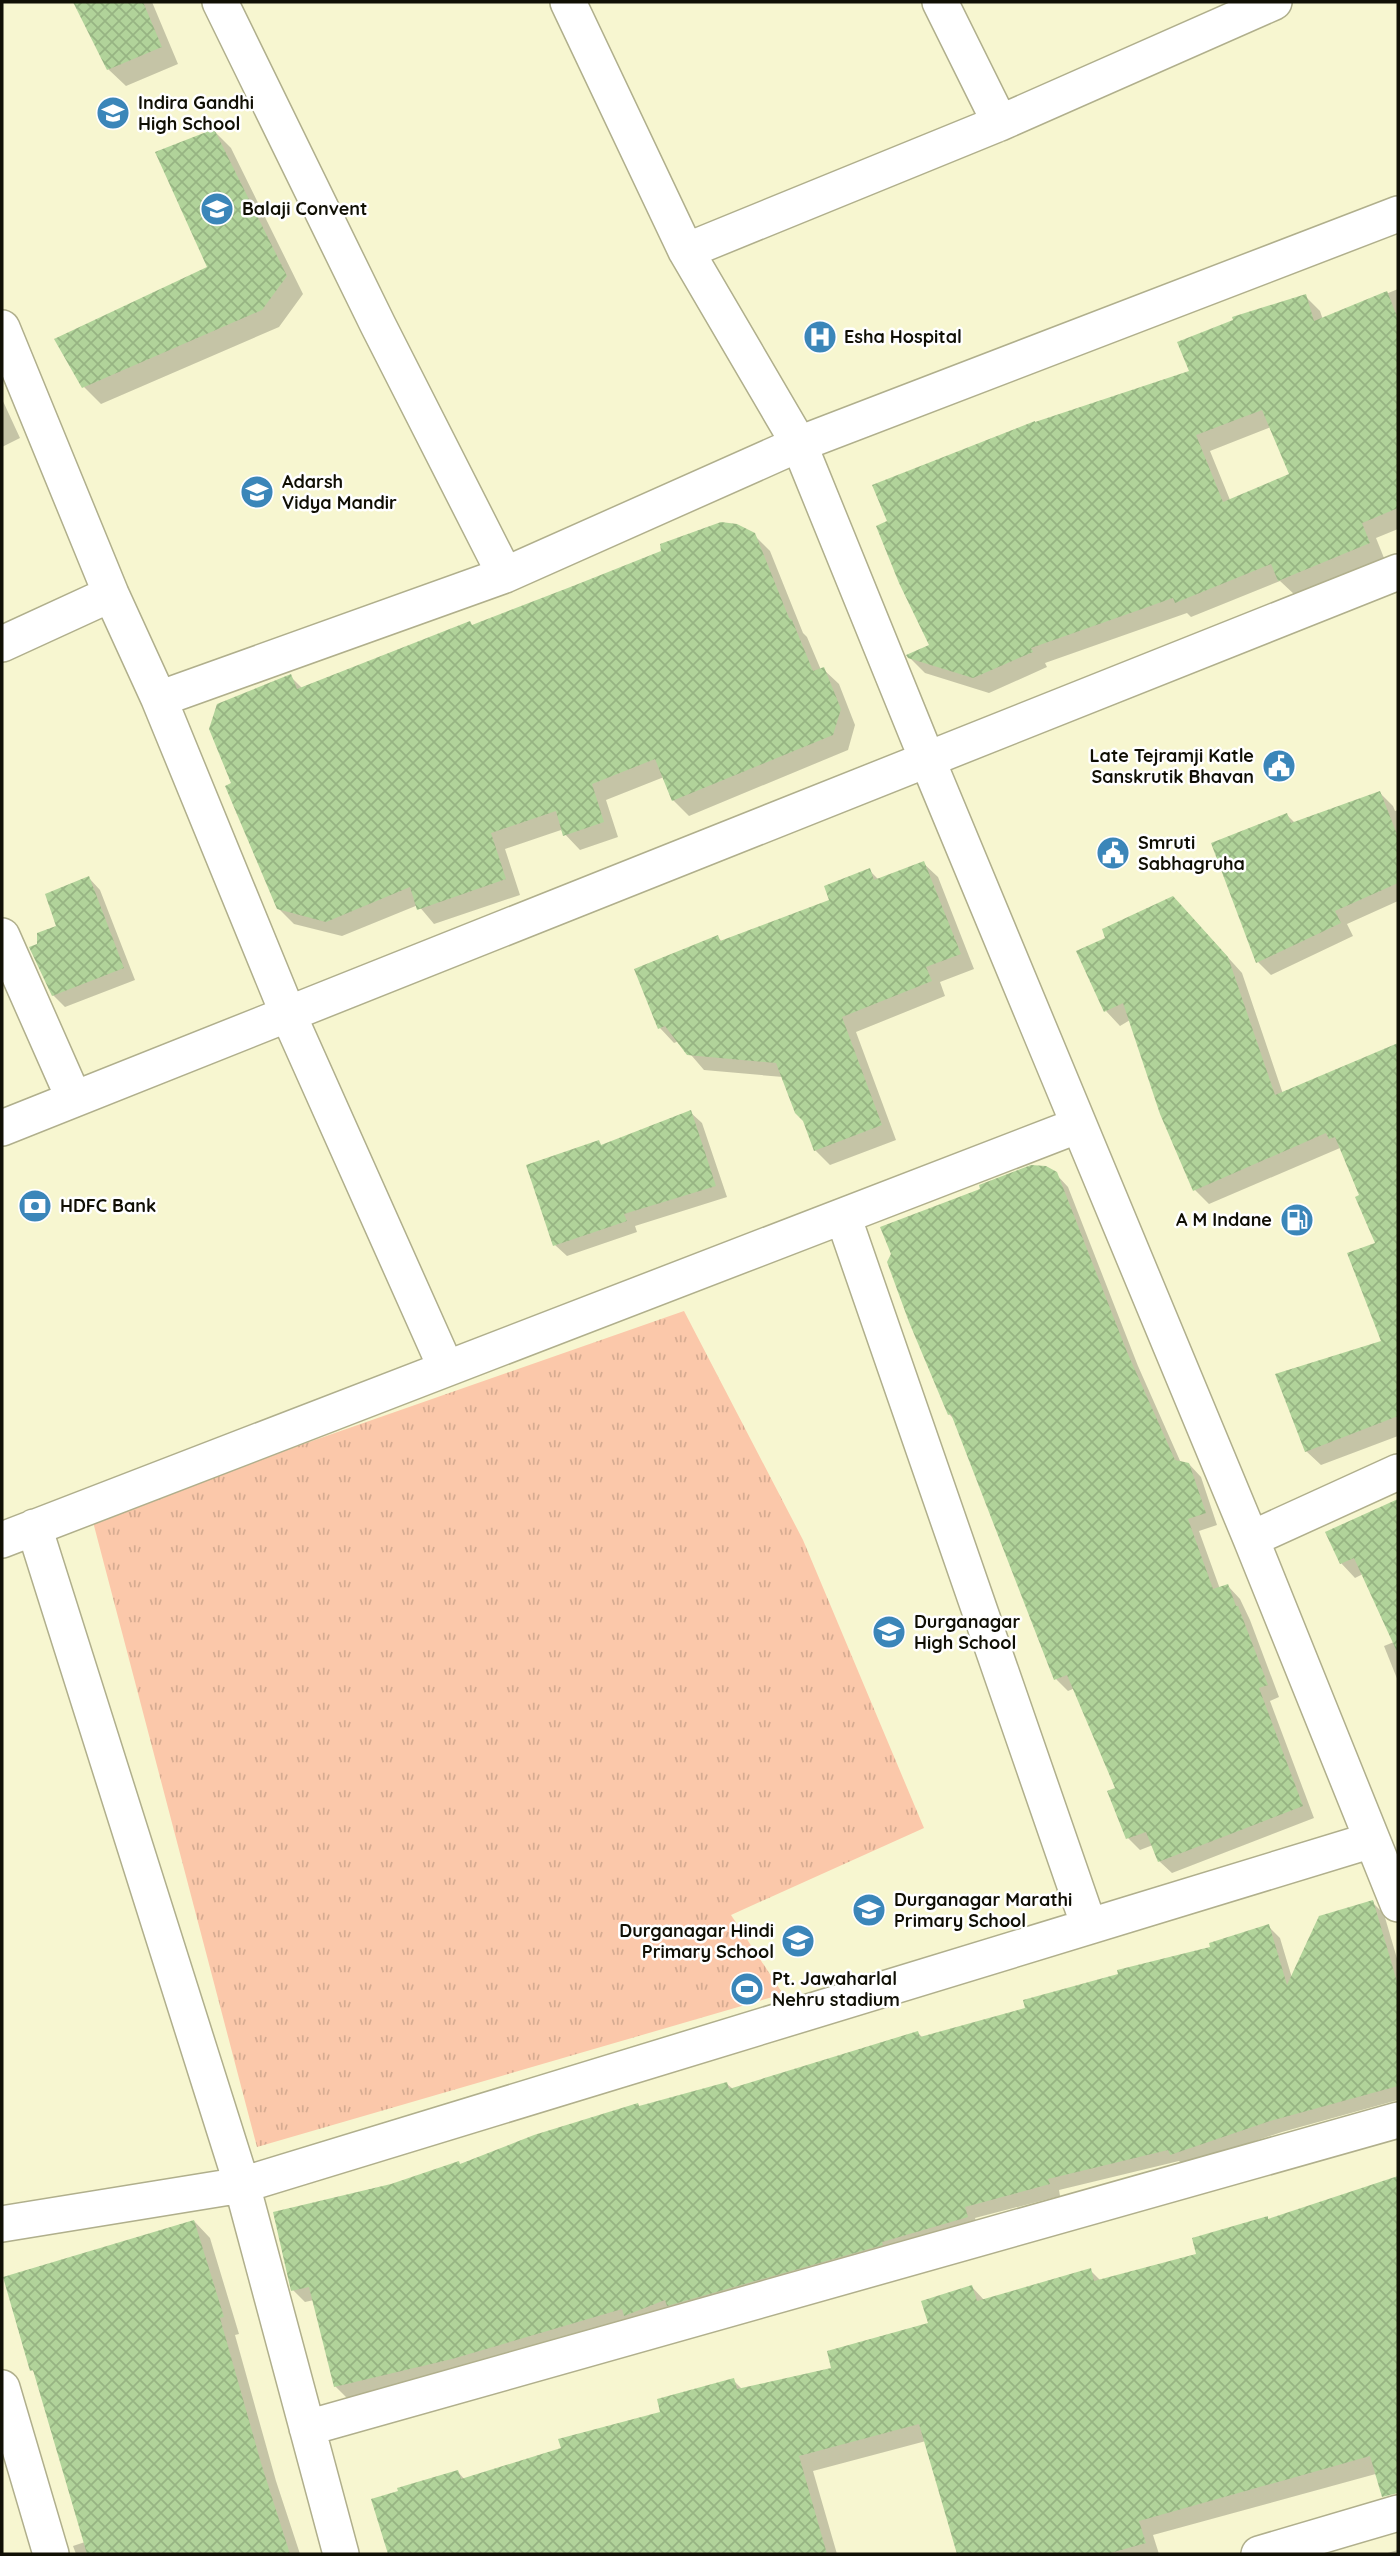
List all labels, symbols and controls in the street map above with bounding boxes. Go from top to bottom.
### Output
place label: Indira Gandhi High School [138,91,254,135]
school or university icon: Indira Gandhi High School [94,94,132,132]
school or university icon: Balaji Convent [198,190,236,228]
place label: Balaji Convent [242,197,367,220]
hospital icon: Esha Hospital [801,318,839,356]
place label: Esha Hospital [844,325,962,348]
place label: Adarsh Vidya Mandir [282,470,397,514]
school or university icon: Adarsh Vidya Mandir [238,473,276,511]
place label: Late Tejramji Katle Sanskrutik Bhavan [1089,744,1254,788]
public building icon: Late Tejramji Katle Sanskrutik Bhavan [1260,747,1298,785]
place label: Smruti Sabhagruha [1138,831,1245,875]
public building icon: Smruti Sabhagruha [1094,834,1132,872]
bank icon: HDFC Bank [16,1187,54,1225]
place label: HDFC Bank [60,1194,156,1217]
fuel station icon: A M Indane [1278,1201,1316,1239]
place label: A M Indane [1176,1208,1272,1231]
place label: Durganagar High School [914,1610,1020,1654]
school or university icon: Durganagar High School [870,1613,908,1651]
place label: Durganagar Marathi Primary School [894,1888,1072,1932]
school or university icon: Durganagar Marathi Primary School [850,1891,888,1929]
place label: Durganagar Hindi Primary School [619,1919,774,1963]
school or university icon: Durganagar Hindi Primary School [779,1922,817,1960]
place label: Pt. Jawaharlal Nehru stadium [772,1967,900,2011]
sports icon: Pt. Jawaharlal Nehru stadium [728,1970,766,2008]

